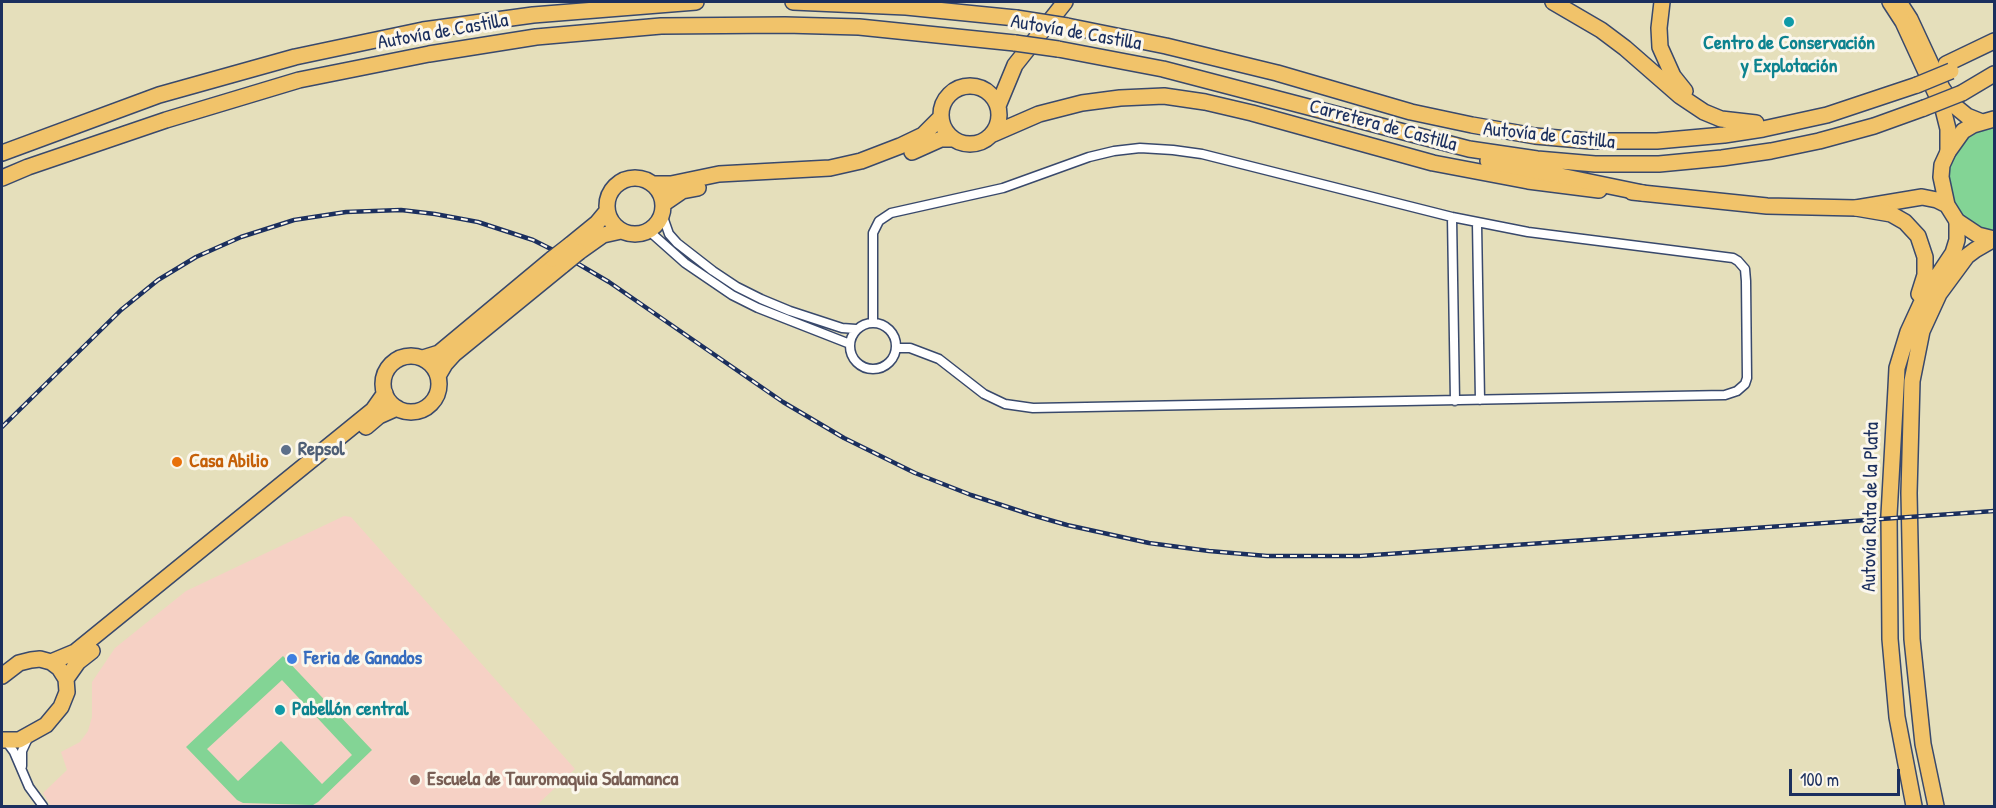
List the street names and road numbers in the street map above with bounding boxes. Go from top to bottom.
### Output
street label: Autovía de Castilla [376,9,510,55]
street label: Autovía de Castilla [1009,10,1143,56]
street label: Carretera de Castilla [1307,95,1459,157]
street label: Autovía de Castilla [1482,117,1616,155]
street label: Autovía Ruta de la Plata [1858,422,1884,592]

